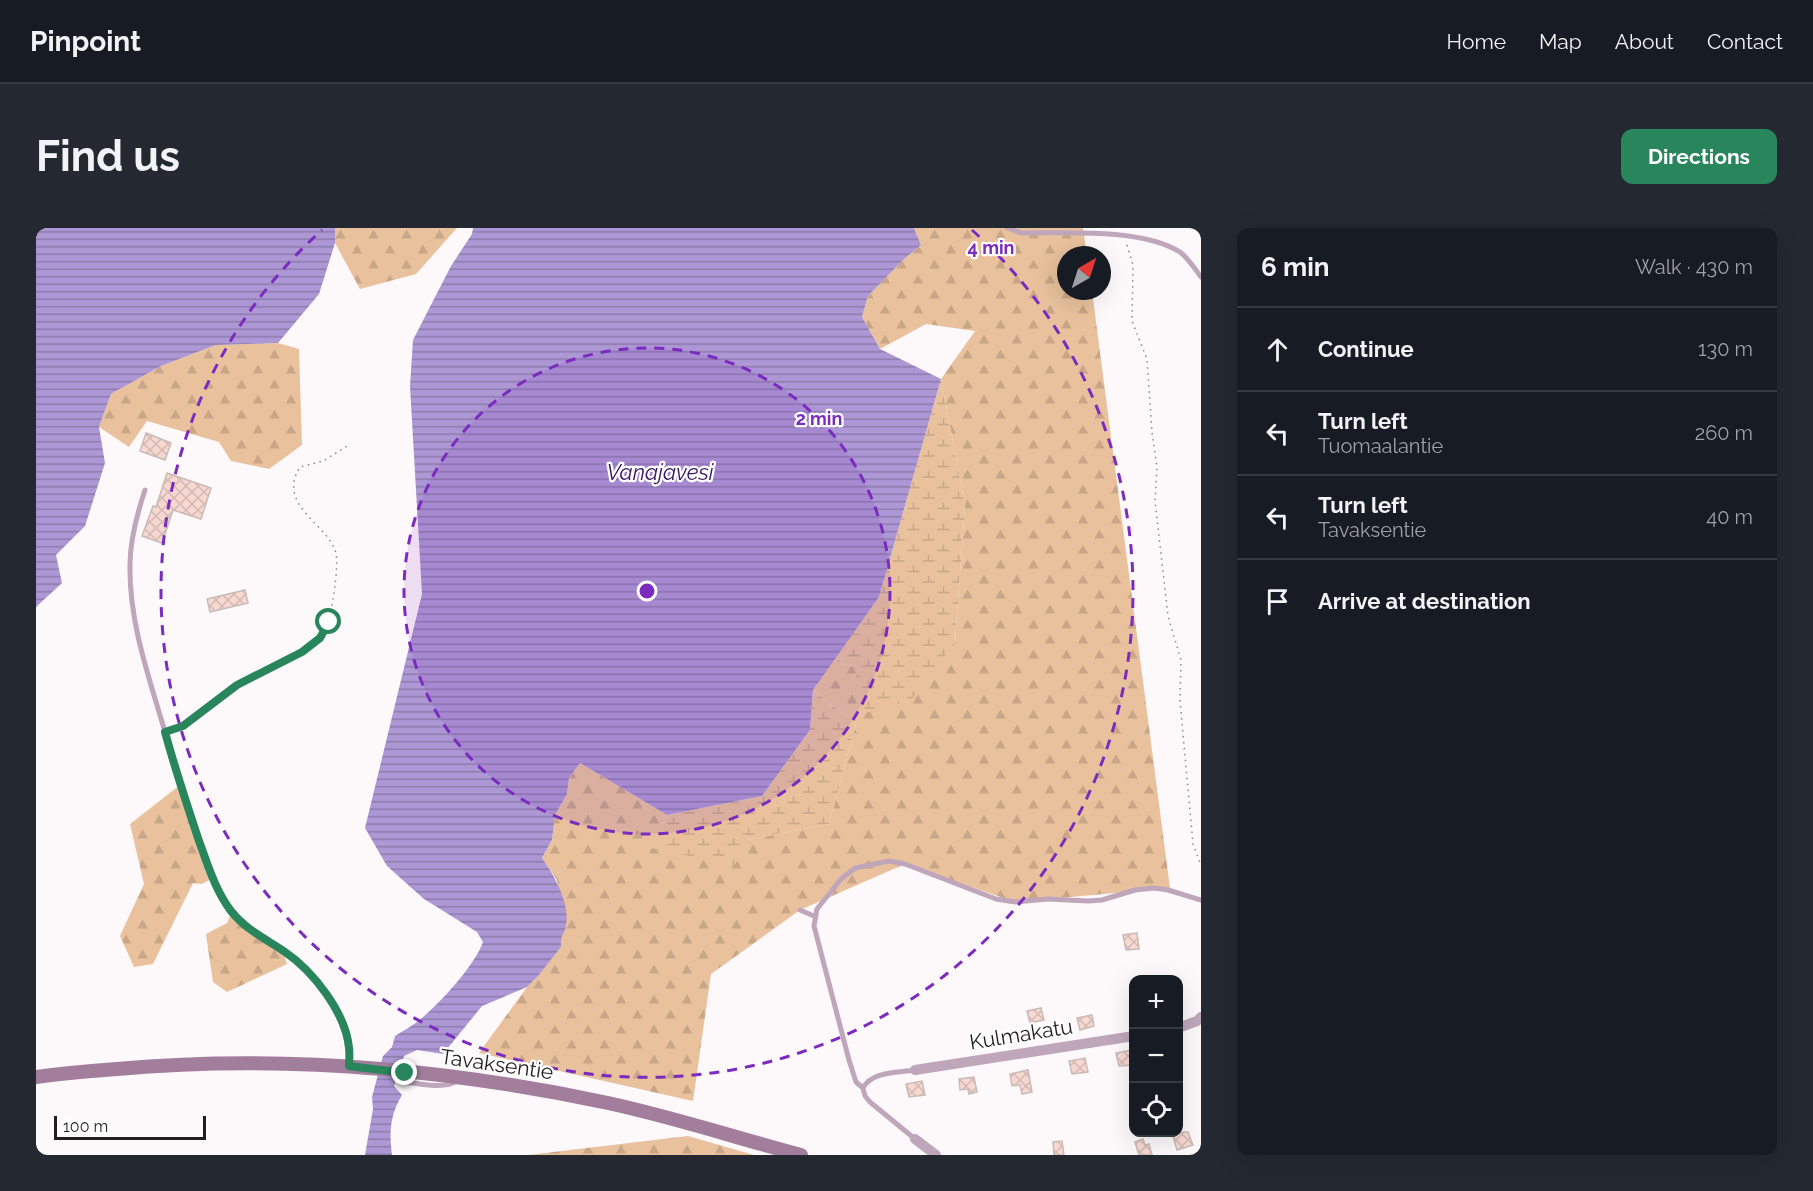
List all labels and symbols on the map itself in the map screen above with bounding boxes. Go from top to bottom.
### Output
text: 4 min [968,237,1014,258]
north arrow [1057,246,1111,300]
text: 2 min [796,408,842,429]
water label: Vanajavesi [607,459,715,485]
centre of rings [637,581,657,601]
route start [315,608,341,634]
street label: Kulmakatu [968,1014,1074,1054]
street label: Tavaksentie [439,1044,555,1084]
route end [391,1059,417,1085]
scale bar [54,1113,206,1140]

